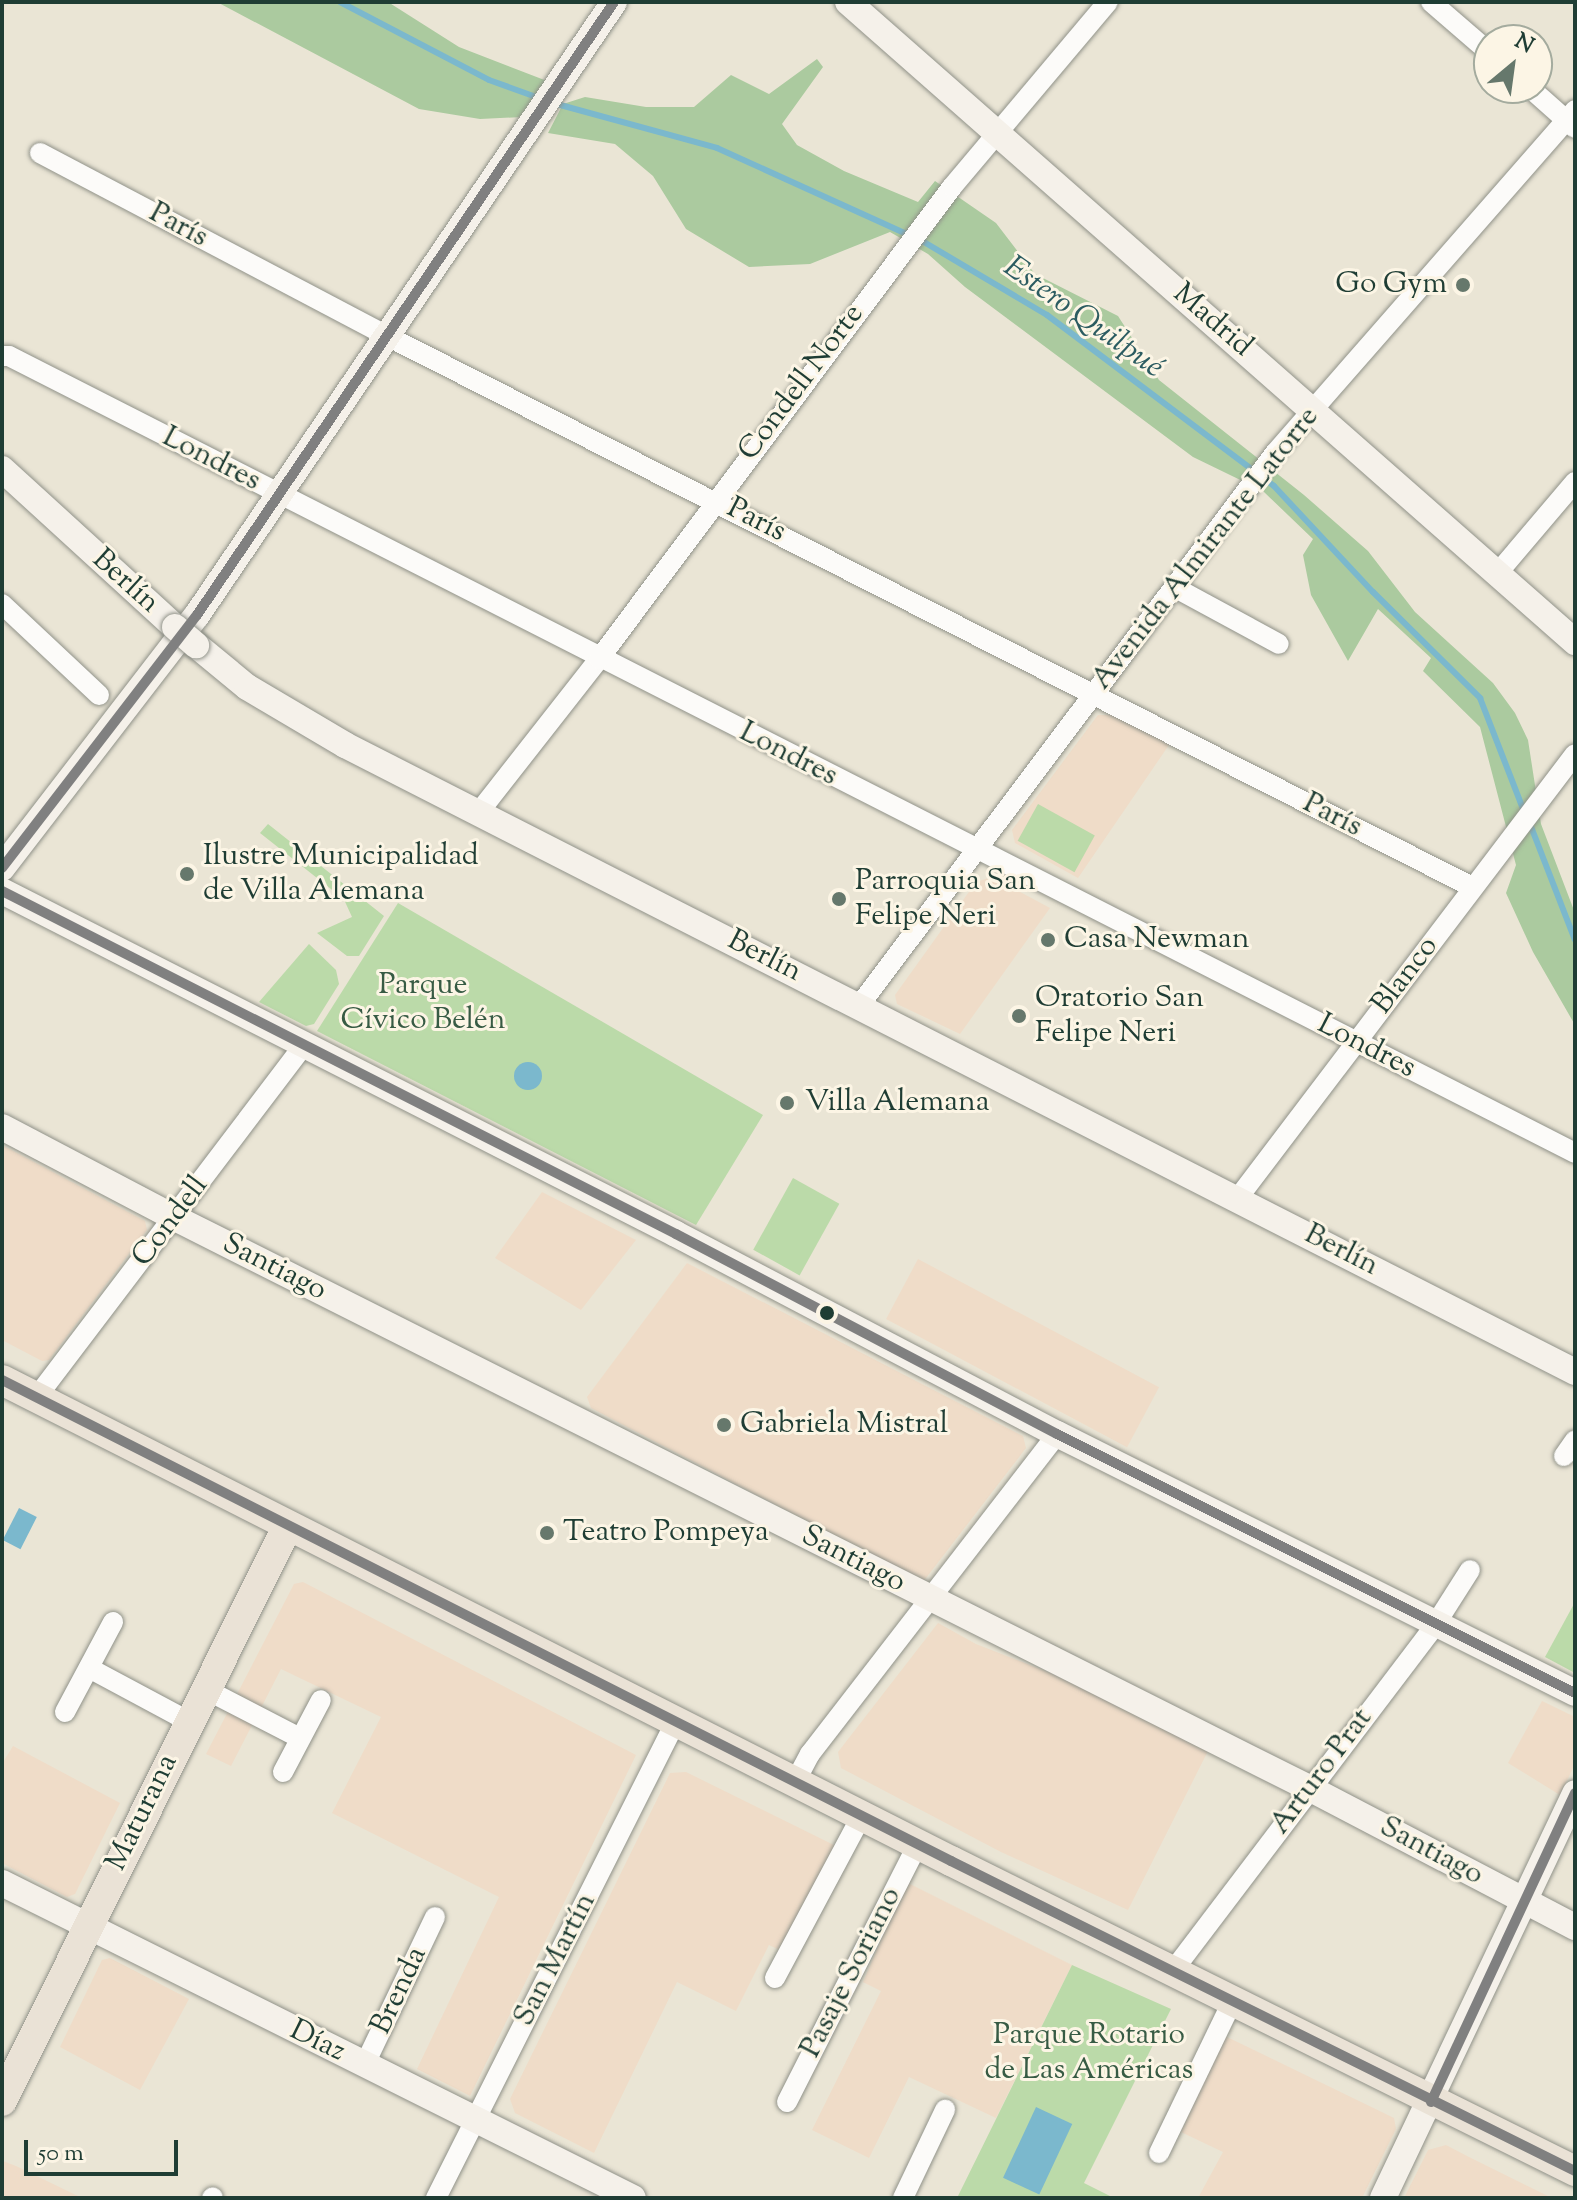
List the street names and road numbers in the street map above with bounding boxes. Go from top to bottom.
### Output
street label: París [142,196,214,256]
street label: Madrid [1165,277,1259,365]
street label: Condell Norte [732,298,872,468]
street label: Avenida Almirante Latorre [1084,401,1328,697]
street label: Londres [156,420,266,500]
street label: París [720,491,792,551]
street label: Berlín [84,542,166,622]
street label: Londres [733,715,843,795]
street label: París [1296,786,1368,846]
street label: Berlín [721,923,807,991]
street label: Blanco [1365,930,1447,1022]
street label: Londres [1311,1007,1421,1087]
street label: Condell [125,1169,217,1275]
street label: Berlín [1298,1217,1384,1285]
street label: Santiago [216,1226,332,1310]
street label: Santiago [795,1518,911,1602]
street label: Arturo Prat [1263,1702,1381,1842]
street label: Maturana [99,1749,187,1877]
street label: Santiago [1373,1810,1489,1894]
street label: Pasaje Soriano [794,1882,910,2064]
street label: San Martín [507,1887,605,2033]
street label: Brenda [364,1942,436,2040]
street label: Díaz [283,2013,351,2071]

